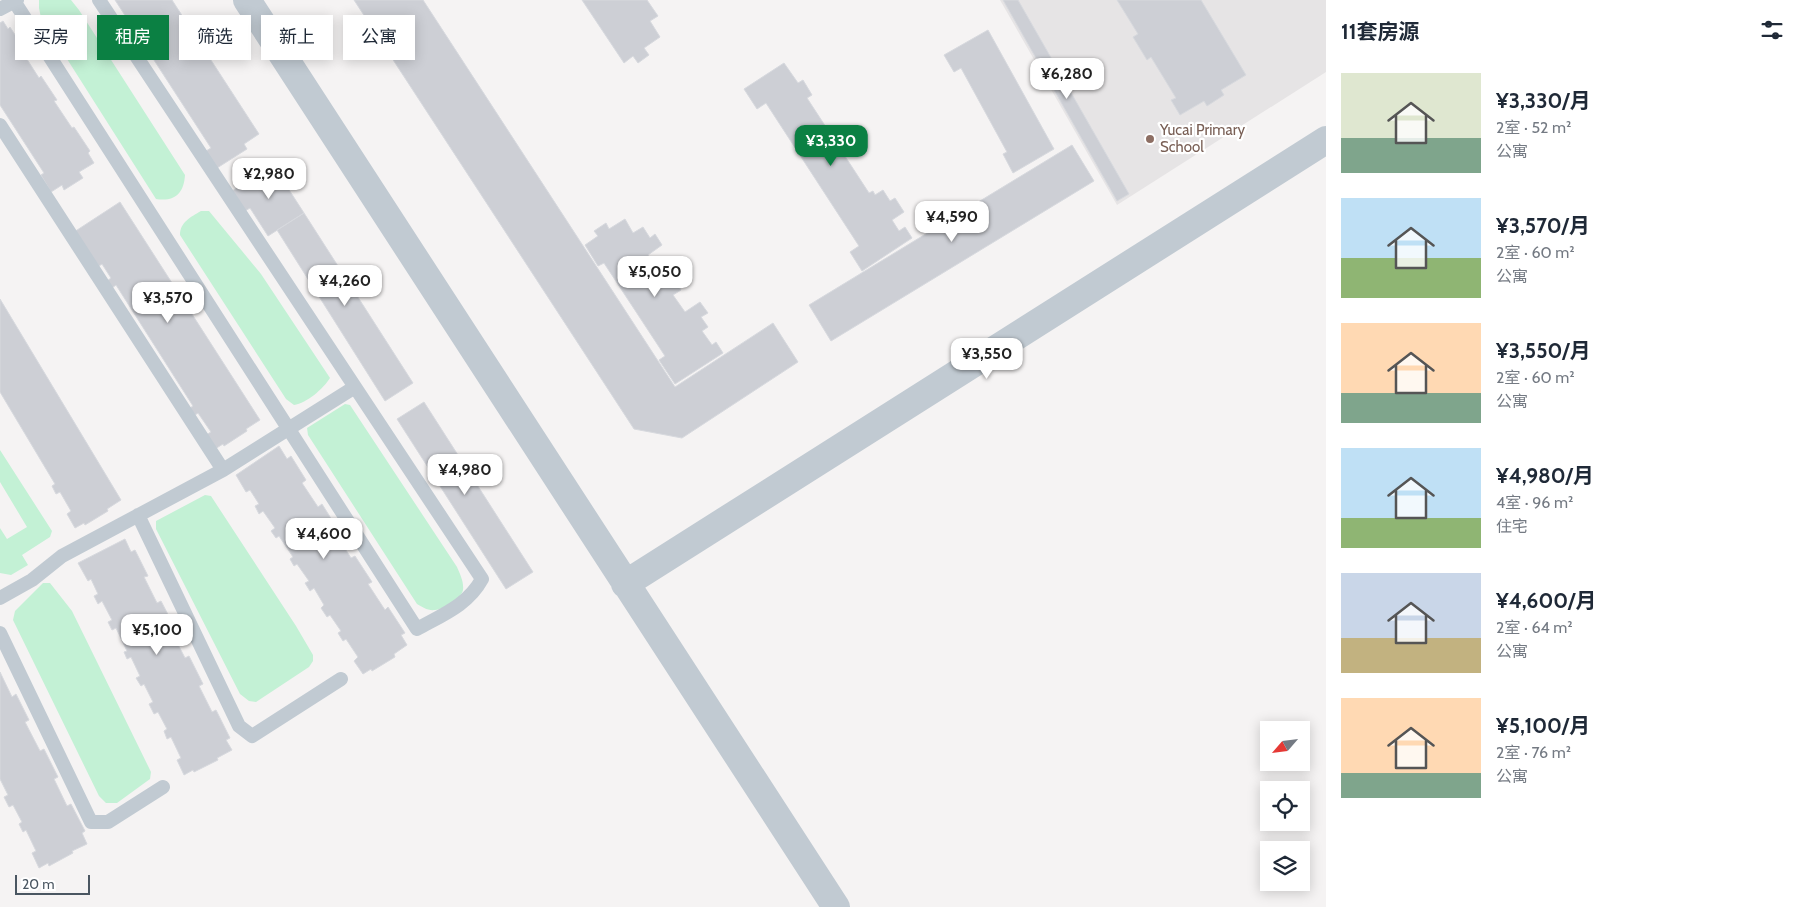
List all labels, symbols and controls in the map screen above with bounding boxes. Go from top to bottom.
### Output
chip: 买房 [15,15,87,60]
chip: 租房 [97,15,169,60]
chip: 筛选 [179,15,251,60]
chip: 新上 [261,15,333,60]
chip: 公寓 [343,15,415,60]
icon: filters [1758,16,1786,44]
text: 11套房源 [1341,19,1420,44]
pin: ¥6,280 [1026,58,1108,100]
text: ¥6,280 [1041,64,1093,83]
text: ¥3,330/月 [1496,88,1591,113]
icon: home [1381,93,1441,153]
text: 2室 · 52 m² [1496,118,1571,137]
place label: Yucai Primary School [1159,121,1245,156]
pin: ¥3,330 [790,124,872,167]
text: ¥3,330 [806,131,856,150]
marker: Yucai Primary School [1144,133,1156,145]
text: 公寓 [1496,142,1528,161]
pin: ¥2,980 [228,158,310,200]
text: ¥2,980 [243,164,295,183]
pin: ¥4,590 [911,200,993,243]
text: ¥4,590 [926,207,978,226]
text: ¥3,570/月 [1496,213,1590,238]
icon: home [1381,218,1441,278]
text: 2室 · 60 m² [1496,243,1575,262]
pin: ¥5,050 [614,256,696,298]
text: ¥5,050 [628,262,682,281]
pin: ¥4,260 [304,264,386,307]
text: 公寓 [1496,267,1528,286]
text: ¥4,260 [319,271,371,290]
pin: ¥3,570 [127,282,209,324]
text: ¥3,570 [143,288,193,307]
pin: ¥3,550 [946,338,1028,380]
text: ¥3,550/月 [1496,338,1591,363]
icon: home [1381,343,1441,403]
text: ¥3,550 [962,344,1012,363]
text: 2室 · 60 m² [1496,368,1575,387]
text: 公寓 [1496,392,1528,411]
pin: ¥4,980 [424,454,506,496]
text: ¥4,980 [438,460,492,479]
text: ¥4,980/月 [1496,463,1594,488]
icon: home [1381,468,1441,528]
text: 4室 · 96 m² [1496,493,1573,512]
text: 住宅 [1496,517,1528,536]
pin: ¥4,600 [283,518,365,560]
text: ¥4,600 [297,524,351,543]
text: ¥4,600/月 [1496,588,1596,613]
icon: home [1381,593,1441,653]
pin: ¥5,100 [116,614,198,656]
text: 2室 · 64 m² [1496,618,1573,637]
text: ¥5,100 [132,620,182,639]
text: 公寓 [1496,642,1528,661]
text: ¥5,100/月 [1496,713,1590,738]
icon: home [1381,718,1441,778]
north arrow [1260,721,1310,771]
map controls [1260,721,1310,891]
text: 2室 · 76 m² [1496,743,1571,762]
text: 公寓 [1496,767,1528,786]
button: locate [1260,781,1310,831]
button: layers [1260,841,1310,891]
scale bar [15,872,90,895]
text: 20 m [22,875,55,893]

